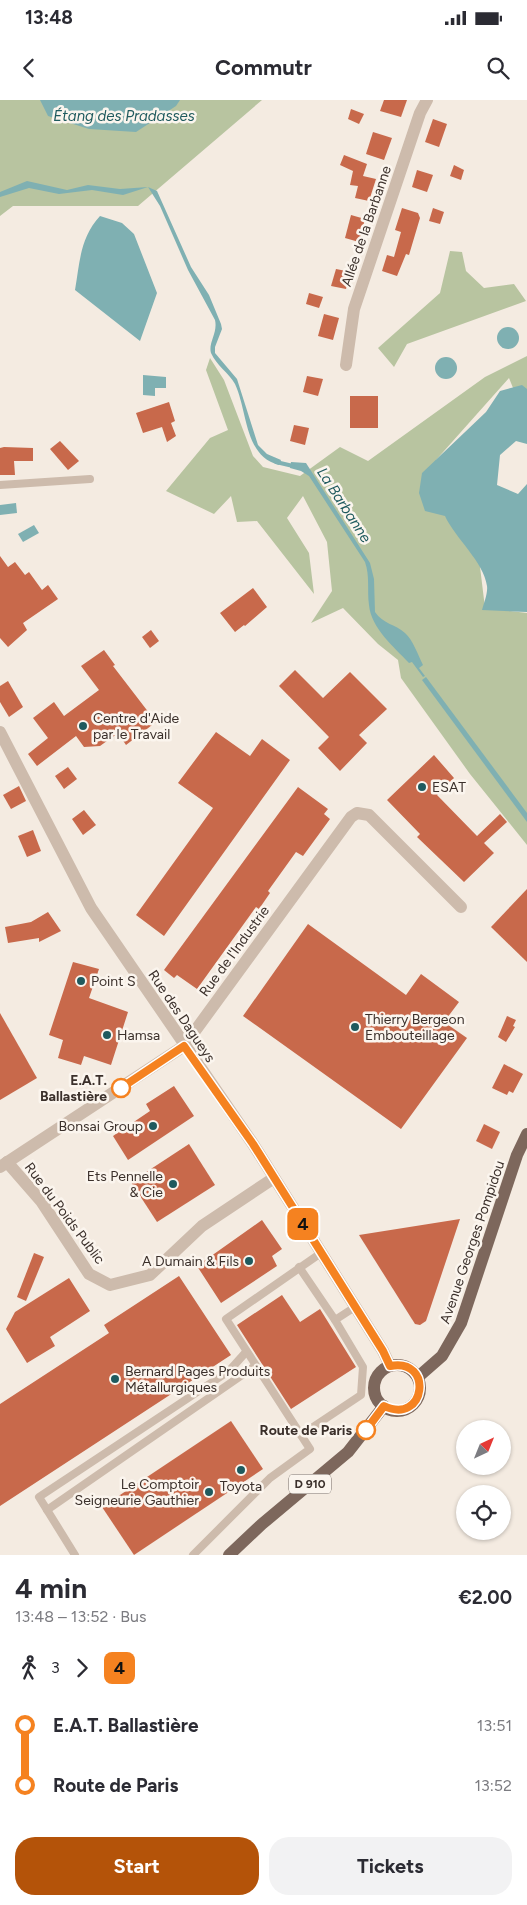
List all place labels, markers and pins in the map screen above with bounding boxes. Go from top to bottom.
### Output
place label: Centre d'Aide par le Travail [93,710,180,743]
marker: Centre d'Aide par le Travail [77,720,89,732]
place label: ESAT [432,779,466,796]
marker: ESAT [416,781,428,793]
place label: Point S [91,973,136,990]
marker: Point S [75,975,87,987]
place label: Thierry Bergeon Embouteillage [365,1011,465,1044]
marker: Thierry Bergeon Embouteillage [349,1021,361,1033]
place label: Hamsa [117,1027,160,1044]
marker: Hamsa [101,1029,113,1041]
place label: E.A.T. Ballastière [40,1072,107,1105]
marker: E.A.T. Ballastière [111,1078,131,1098]
place label: Bonsai Group [59,1118,143,1135]
marker: Bonsai Group [147,1120,159,1132]
place label: Ets Pennelle & Cie [87,1168,163,1201]
marker: Ets Pennelle & Cie [167,1178,179,1190]
place label: A Dumain & Fils [142,1253,239,1270]
marker: A Dumain & Fils [243,1255,255,1267]
place label: Bernard Pages Produits Métallurgiques [125,1363,270,1396]
marker: Bernard Pages Produits Métallurgiques [109,1373,121,1385]
marker: Route de Paris [356,1420,376,1440]
place label: Route de Paris [260,1422,352,1439]
marker: Toyota [235,1464,247,1476]
place label: Le Comptoir Seigneurie Gauthier [75,1476,199,1509]
place label: Toyota [220,1478,262,1495]
marker: Le Comptoir Seigneurie Gauthier [203,1486,215,1498]

